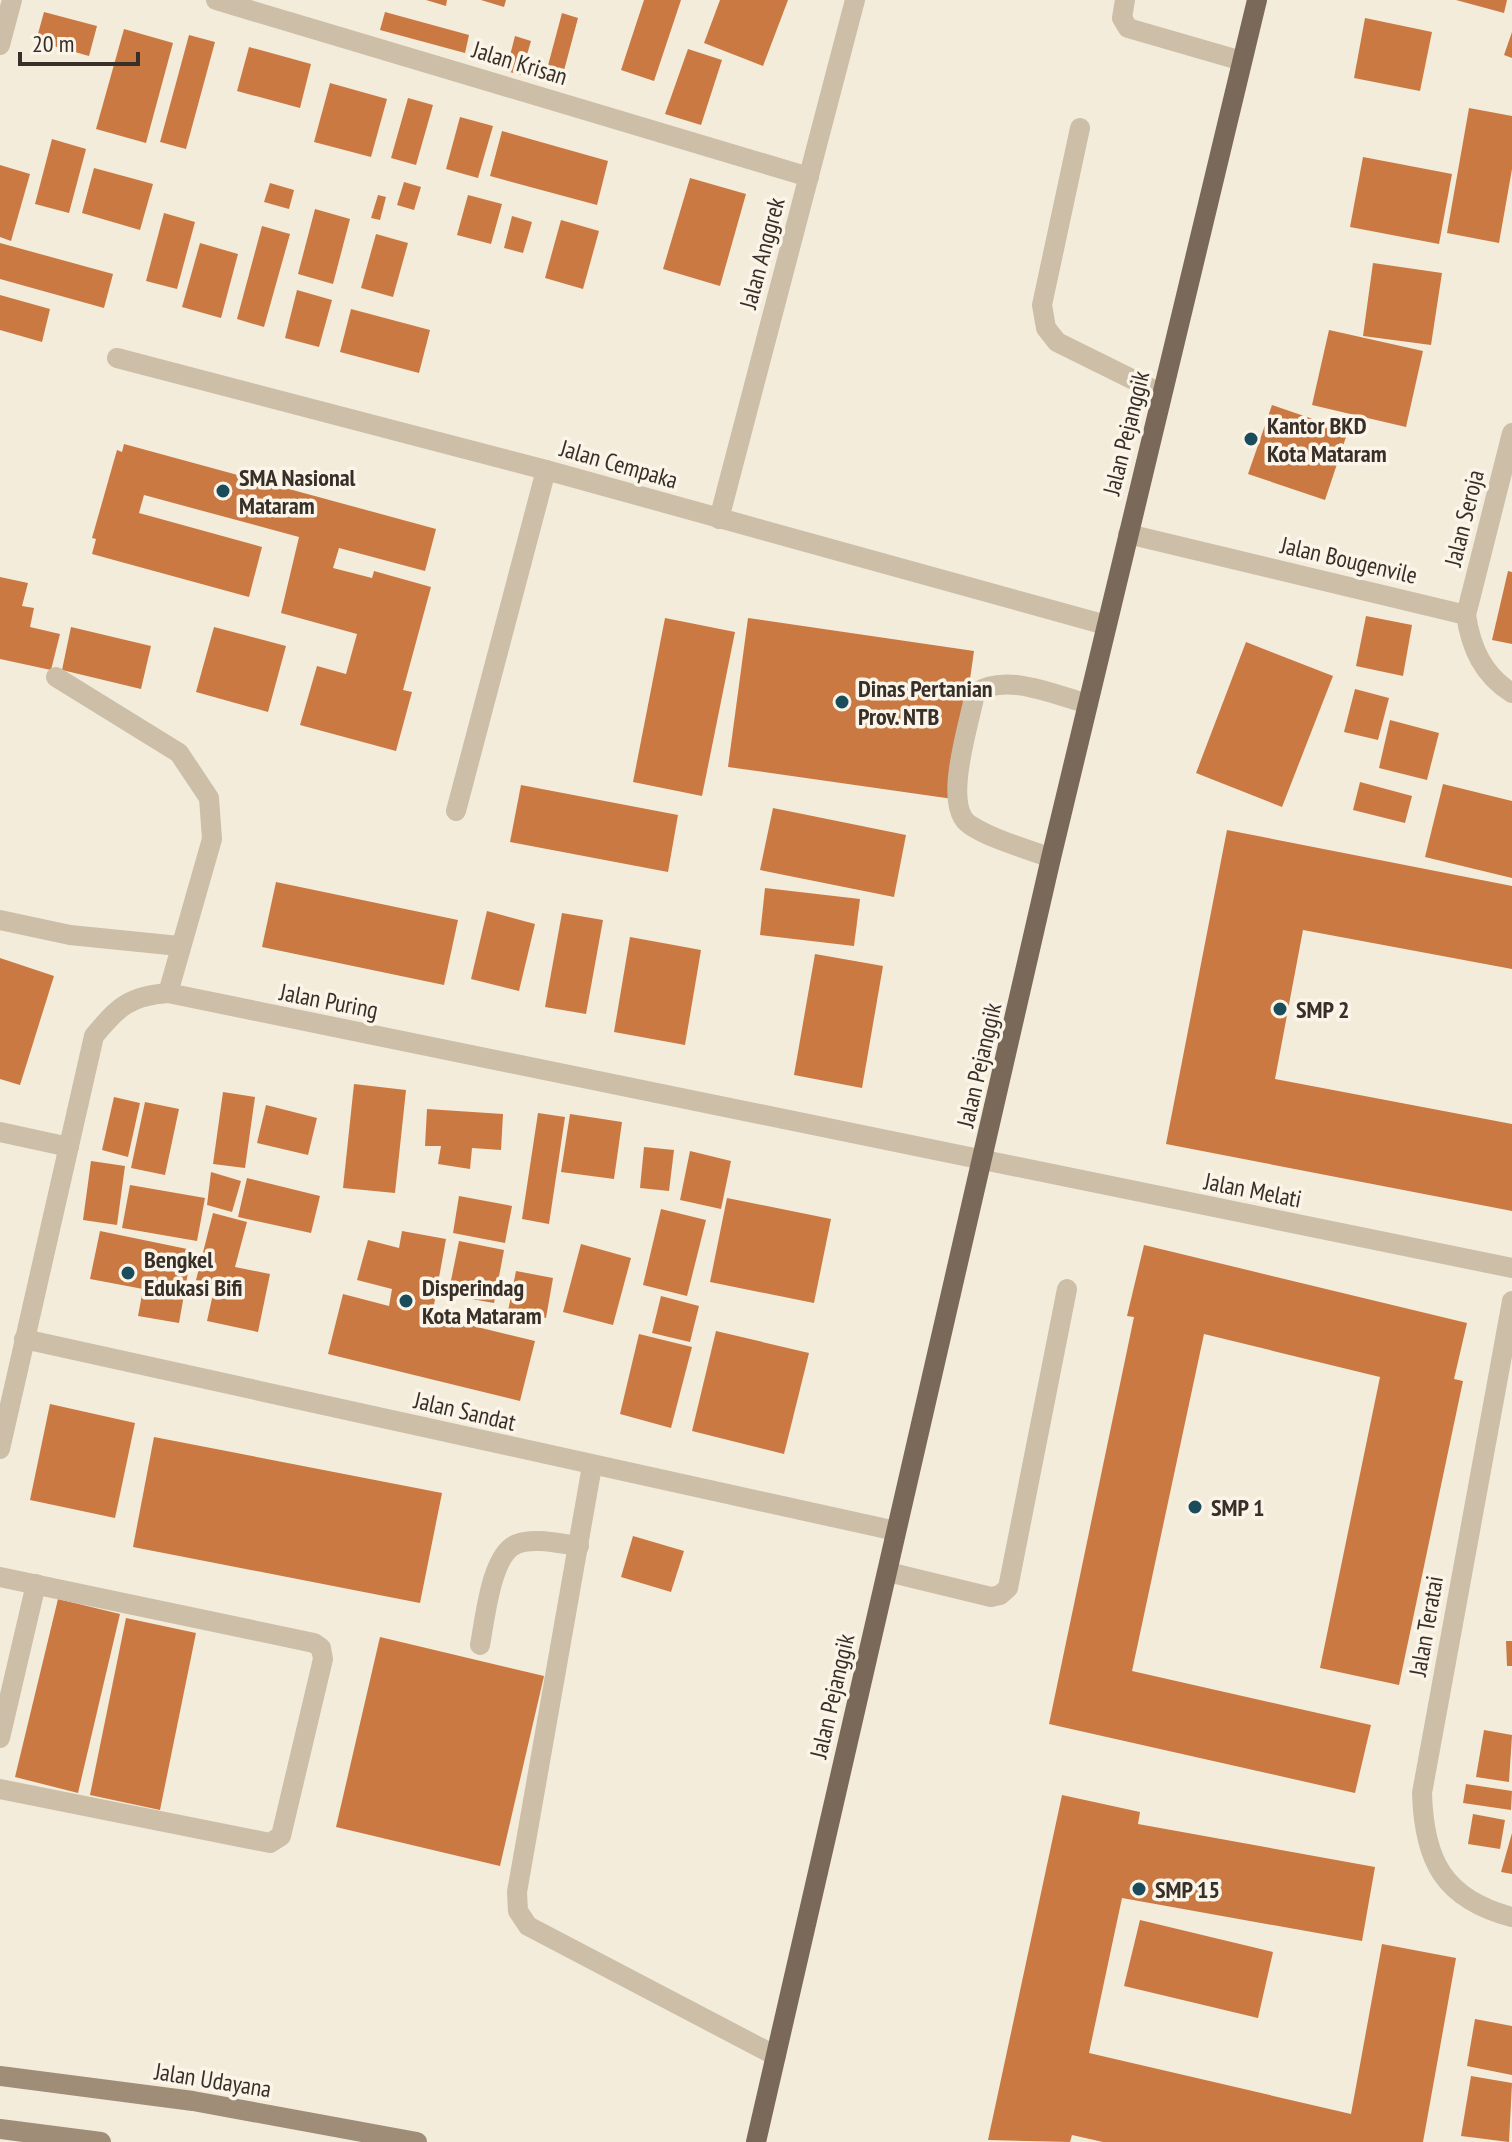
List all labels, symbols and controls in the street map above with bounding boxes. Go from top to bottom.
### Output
scale bar [20,16,138,66]
text: 20 m [32,28,74,59]
street label: Jalan Krisan [468,34,571,92]
street label: Jalan Anggrek [732,193,792,313]
street label: Jalan Pejanggik [1095,367,1157,499]
place label: Kantor BKD Kota Mataram [1267,410,1387,469]
marker: Kantor BKD Kota Mataram [1242,430,1260,448]
street label: Jalan Cempaka [556,432,681,496]
place label: SMA Nasional Mataram [239,462,356,521]
street label: Jalan Seroja [1437,467,1491,570]
marker: SMA Nasional Mataram [214,482,232,500]
street label: Jalan Bougenvile [1277,529,1420,591]
place label: Dinas Pertanian Prov. NTB [858,673,993,732]
marker: Dinas Pertanian Prov. NTB [833,693,851,711]
street label: Jalan Puring [276,976,381,1026]
place label: SMP 2 [1296,994,1350,1025]
street label: Jalan Pejanggik [949,999,1009,1131]
marker: SMP 2 [1271,1000,1289,1018]
street label: Jalan Melati [1201,1165,1304,1215]
place label: Bengkel Edukasi Bifi [144,1244,242,1303]
marker: Bengkel Edukasi Bifi [119,1264,137,1282]
place label: Disperindag Kota Mataram [422,1272,542,1331]
marker: Disperindag Kota Mataram [397,1292,415,1310]
street label: Jalan Sandat [410,1384,519,1438]
place label: SMP 1 [1211,1492,1265,1523]
marker: SMP 1 [1186,1498,1204,1516]
street label: Jalan Teratai [1402,1573,1450,1680]
street label: Jalan Pejanggik [802,1630,862,1762]
place label: SMP 15 [1155,1874,1220,1905]
marker: SMP 15 [1130,1880,1148,1898]
street label: Jalan Udayana [152,2055,273,2104]

